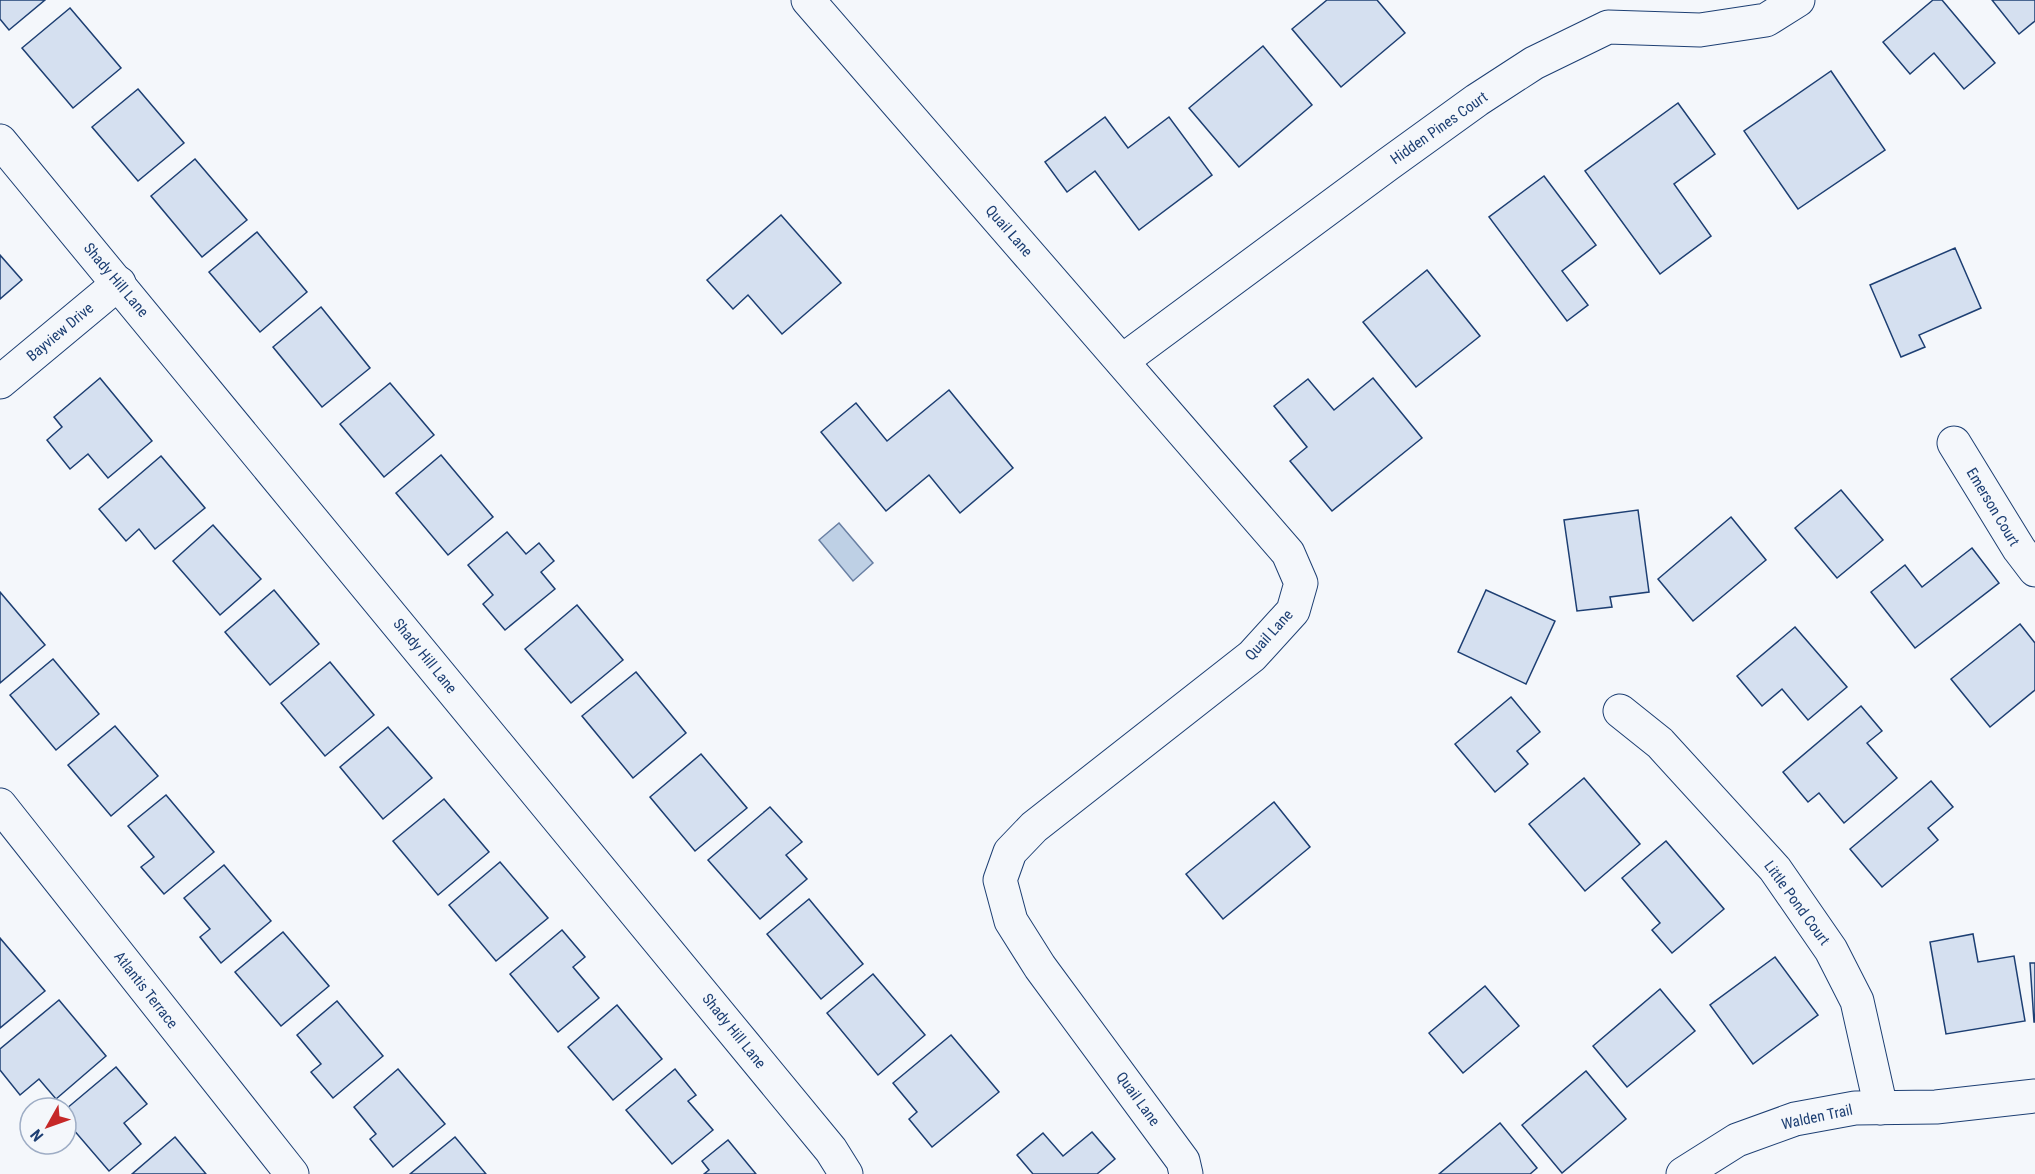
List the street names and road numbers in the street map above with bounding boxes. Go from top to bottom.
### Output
street label: Hidden Pines Court [1387,88,1491,168]
street label: Quail Lane [982,202,1036,260]
street label: Shady Hill Lane [80,239,152,321]
street label: Bayview Drive [23,299,97,365]
street label: Emerson Court [1963,465,2023,549]
street label: Quail Lane [1241,606,1297,664]
street label: Shady Hill Lane [389,615,461,697]
street label: Little Pond Court [1760,857,1834,949]
street label: Atlantis Terrace [110,948,182,1032]
street label: Shady Hill Lane [698,990,770,1072]
street label: Quail Lane [1112,1068,1164,1130]
street label: Walden Trail [1780,1101,1854,1133]

